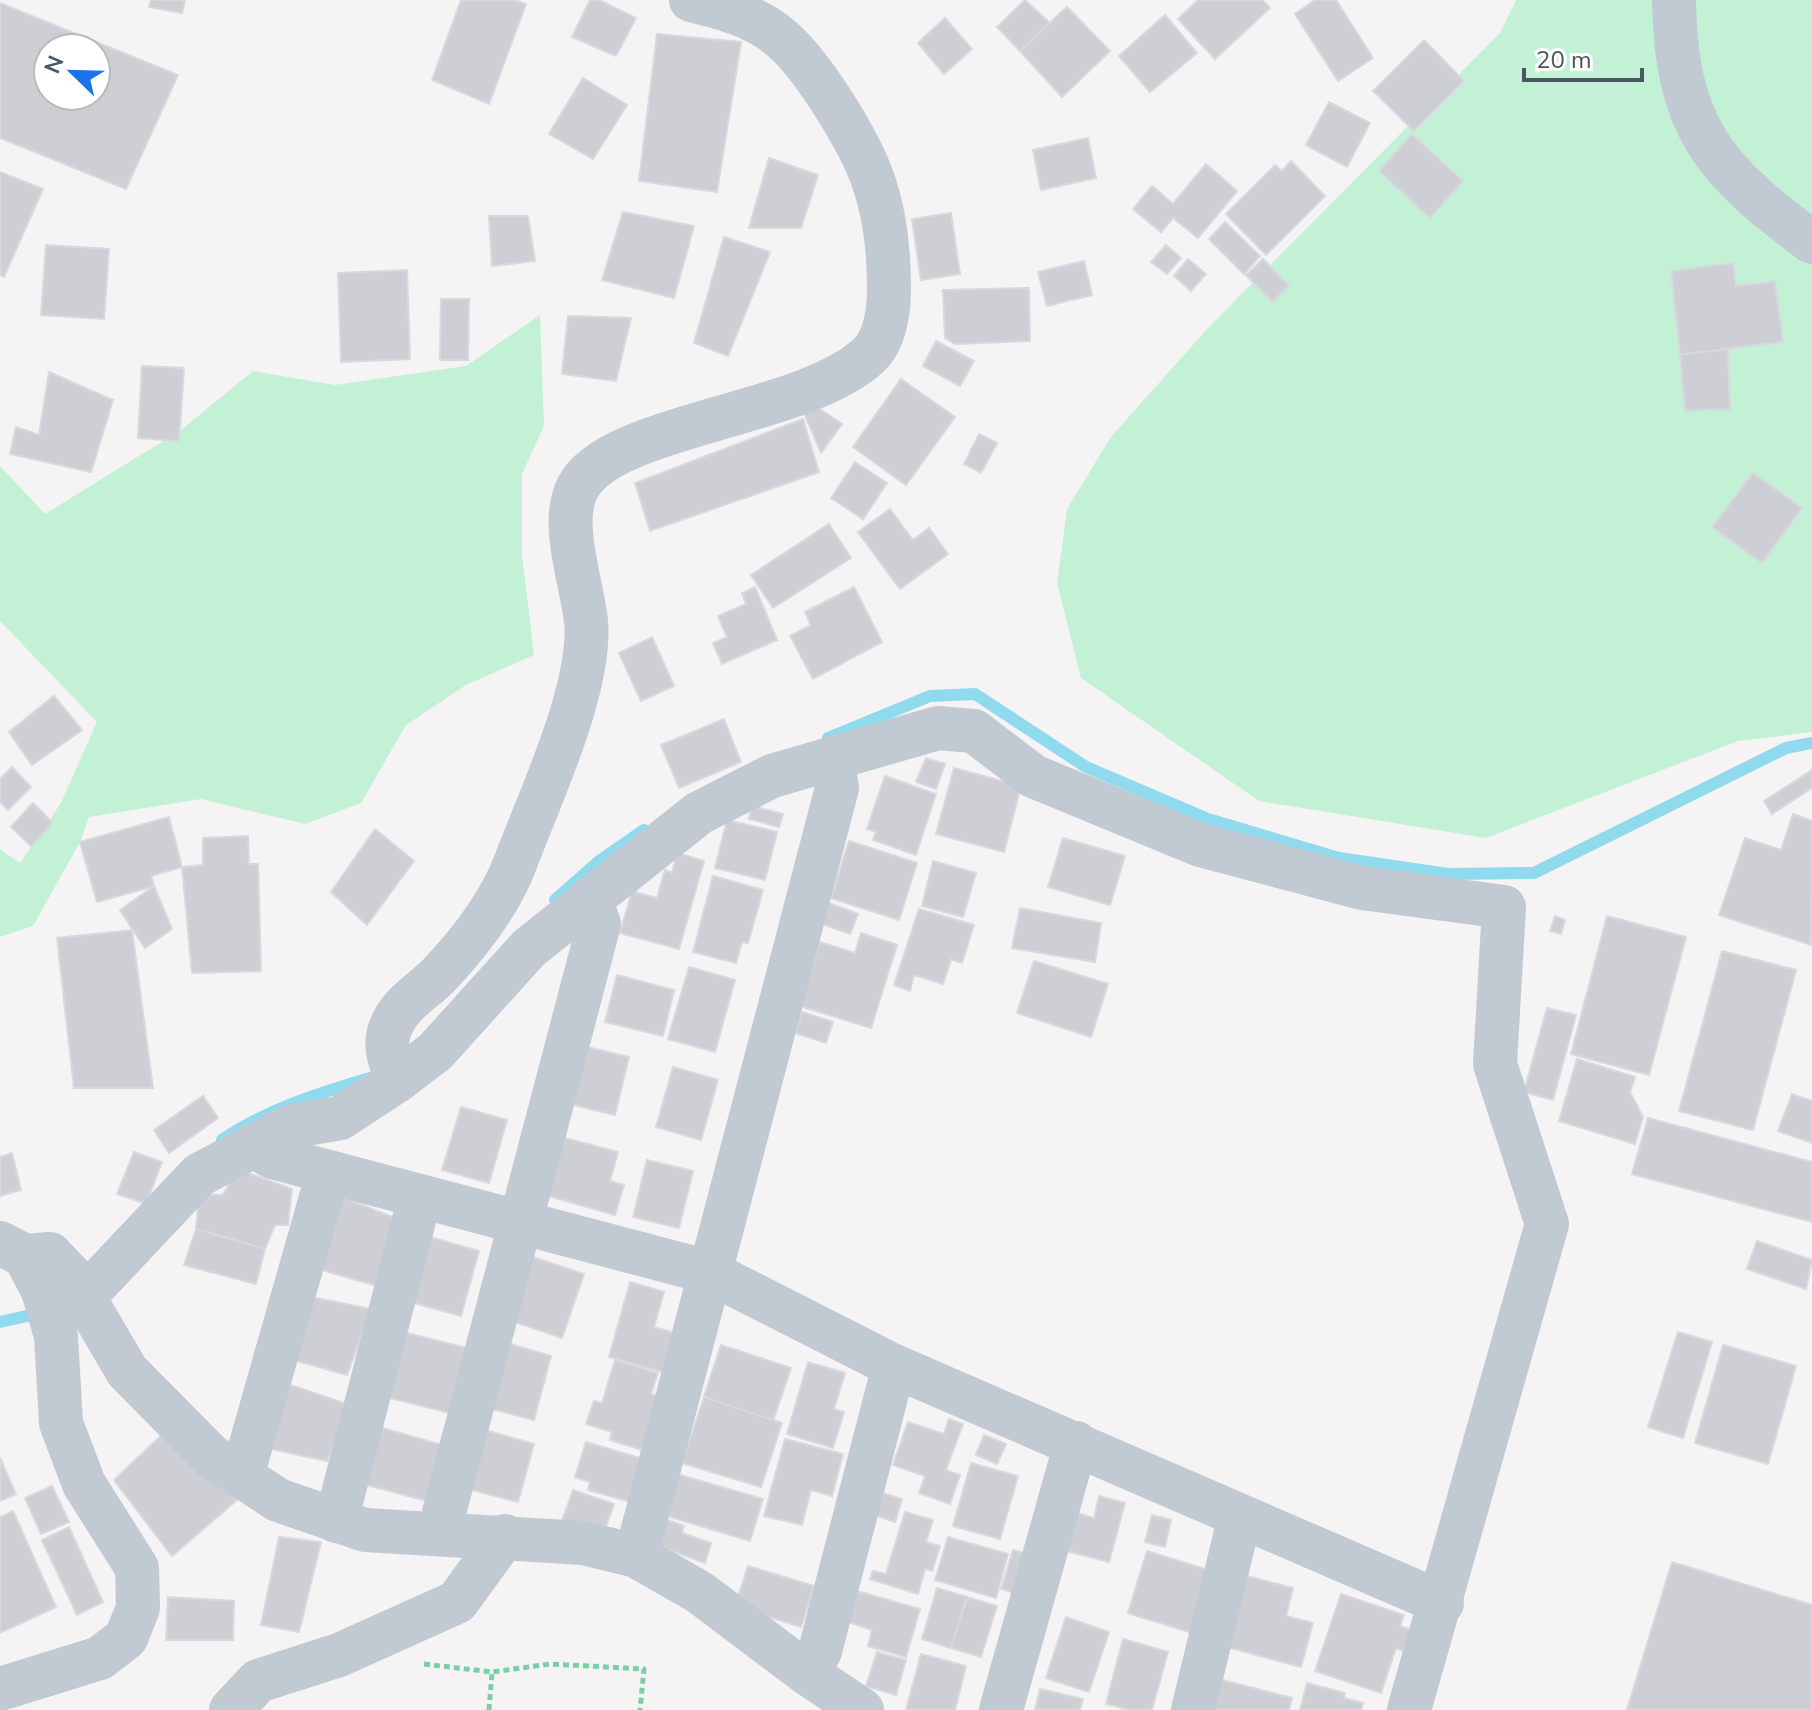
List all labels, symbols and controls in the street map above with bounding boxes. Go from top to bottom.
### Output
north arrow [32,32,112,112]
scale bar [1524,32,1642,82]
text: 20 m [1536,44,1592,76]
text: N [37,51,72,78]

